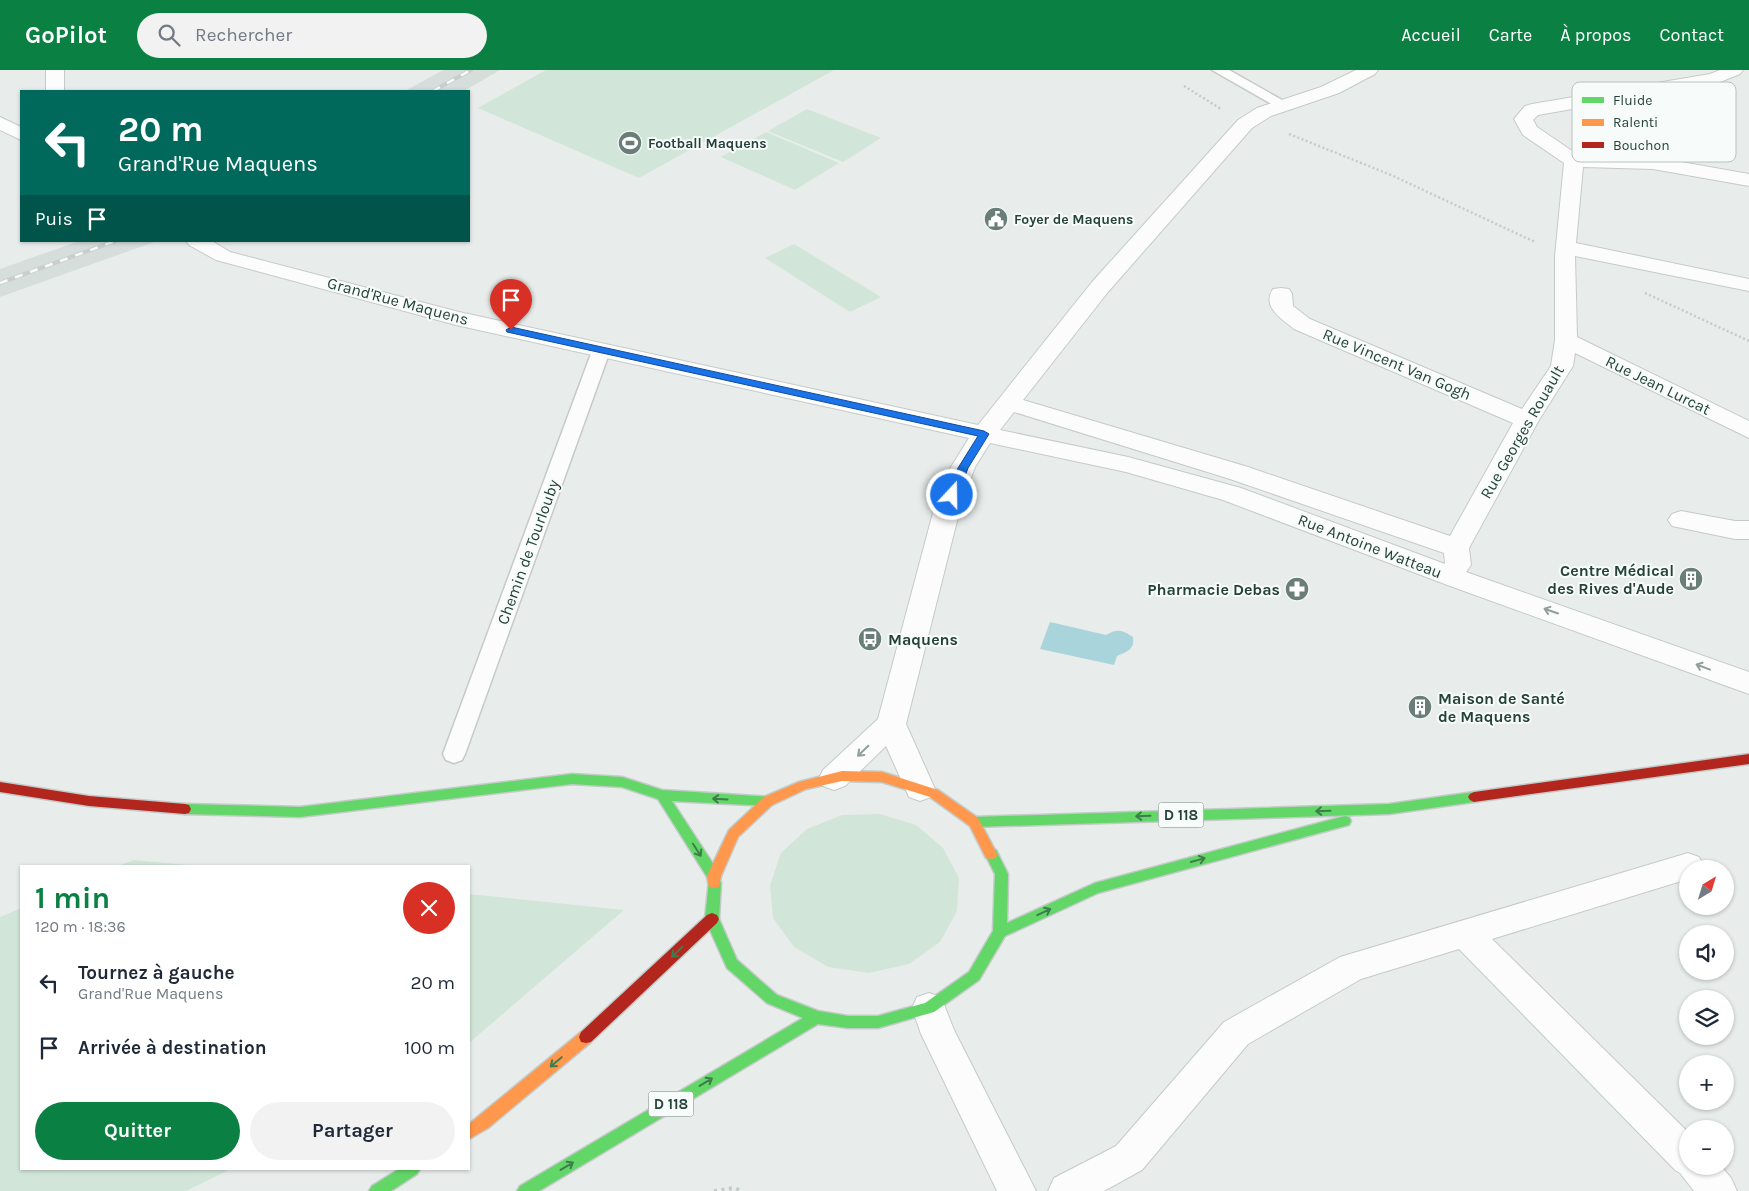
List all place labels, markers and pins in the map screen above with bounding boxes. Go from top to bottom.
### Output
sports icon: Football Maquens [617,130,643,156]
place label: Football Maquens [648,135,767,152]
public building icon: Foyer de Maquens [983,206,1009,232]
place label: Foyer de Maquens [1014,211,1133,228]
pin [490,279,532,330]
place label: Centre Médical des Rives d'Aude [1547,561,1674,598]
building icon: Centre Médical des Rives d'Aude [1678,566,1704,592]
pharmacy icon: Pharmacie Debas [1284,576,1310,602]
place label: Pharmacie Debas [1147,580,1280,599]
bus stop icon: Maquens [857,626,883,652]
place label: Maquens [888,630,958,649]
place label: Maison de Santé de Maquens [1438,689,1565,726]
building icon: Maison de Santé de Maquens [1407,694,1433,720]

